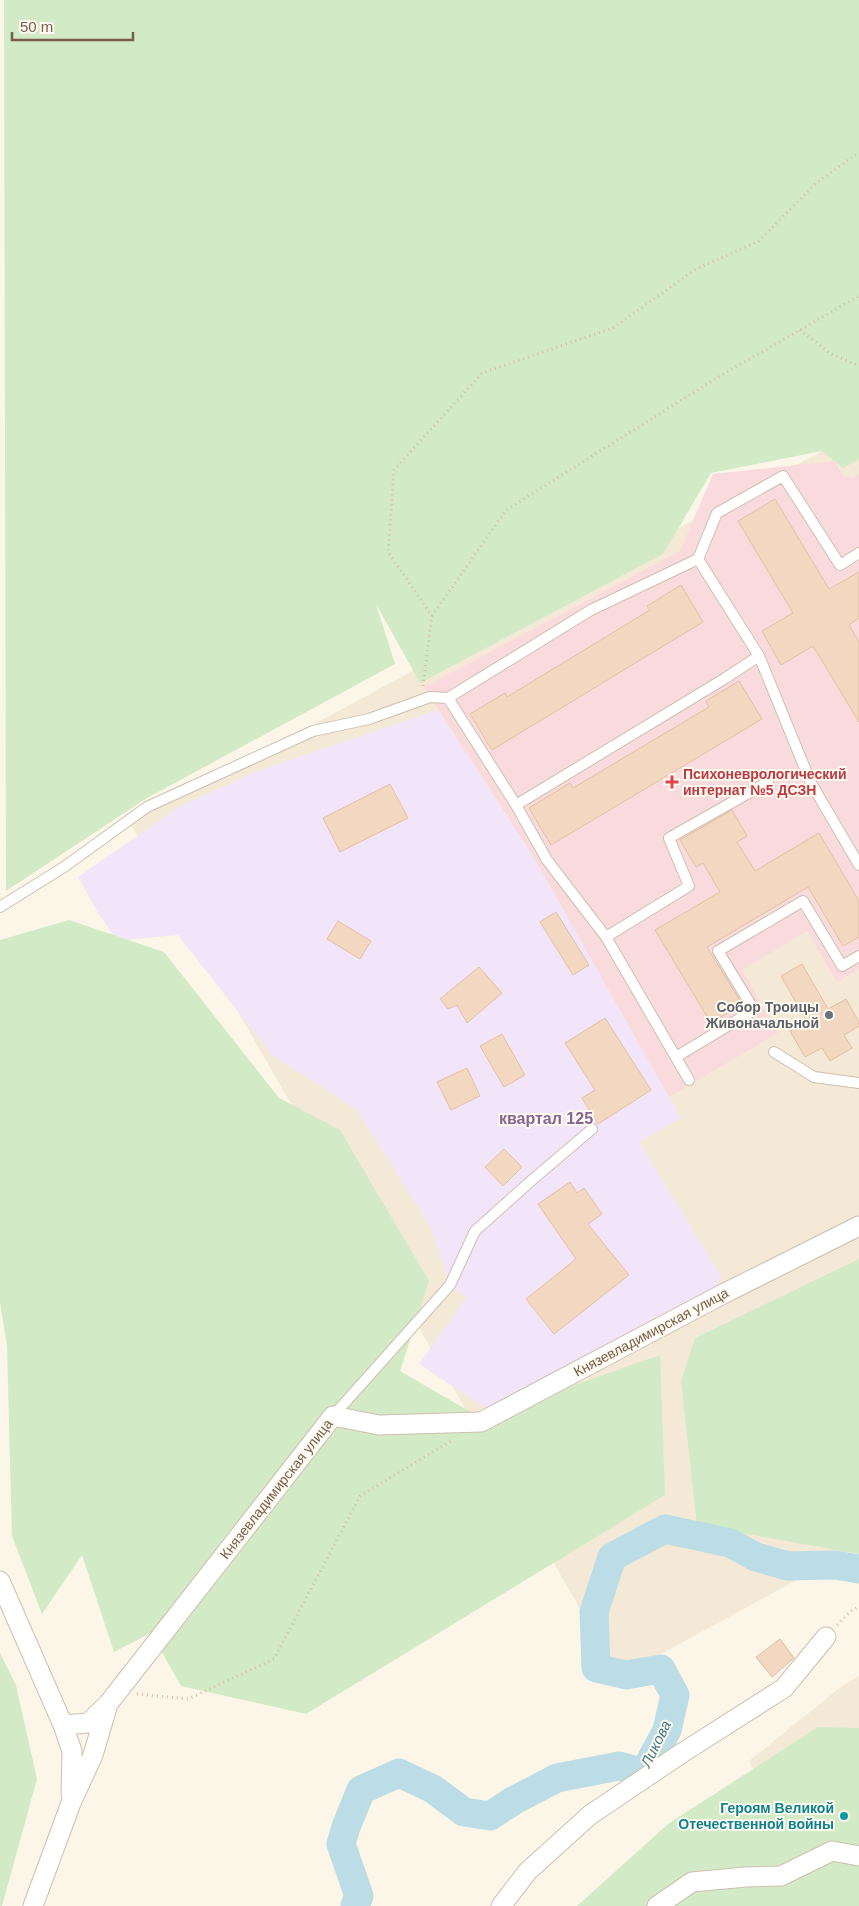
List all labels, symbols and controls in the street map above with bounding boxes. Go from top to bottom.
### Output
scale bar [12,10,134,42]
text: 50 m [20,18,53,35]
place label: Психоневрологический интернат №5 ДСЗН [683,766,846,798]
marker: Психоневрологический интернат №5 ДСЗН [665,775,679,789]
place label: Собор Троицы Живоначальной [705,999,819,1031]
marker: Собор Троицы Живоначальной [823,1009,835,1021]
district label: квартал 125 [499,1110,593,1127]
street label: Князевладимирская улица [571,1284,731,1380]
street label: Князевладимирская улица [216,1416,336,1562]
water label: Ликова [637,1718,674,1771]
place label: Героям Великой Отечественной войны [678,1800,834,1832]
marker: Героям Великой Отечественной войны [838,1810,850,1822]

